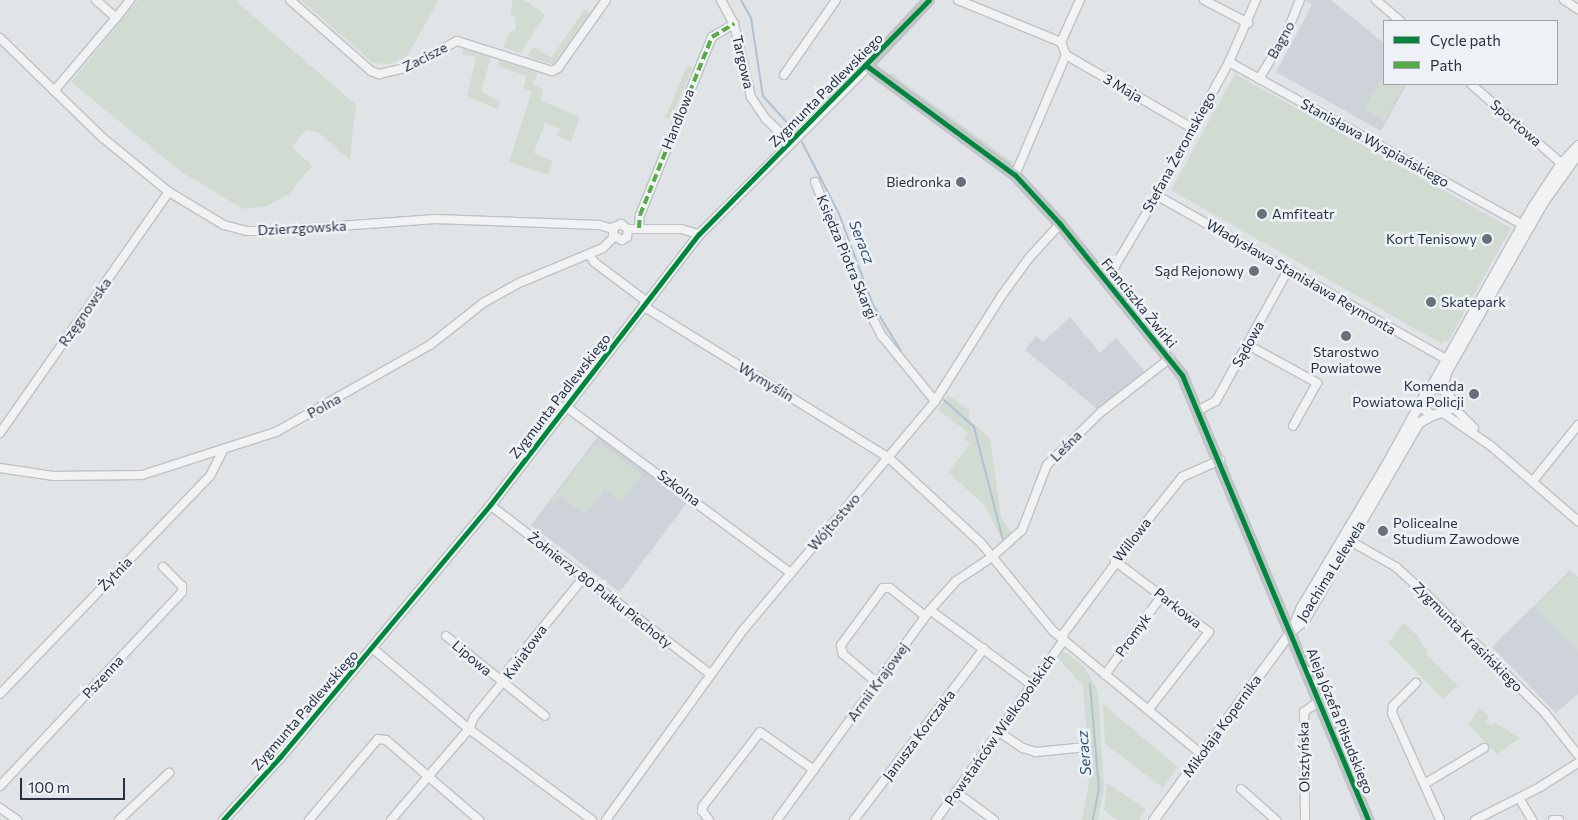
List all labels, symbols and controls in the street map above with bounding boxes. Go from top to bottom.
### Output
street label: Bagno [1264,18,1298,62]
legend [1383,20,1558,85]
street label: Zygmunta Padlewskiego [766,30,886,150]
text: Cycle path [1430,31,1501,49]
street label: Targowa [729,33,757,91]
street label: Zacisze [400,39,450,75]
text: Path [1430,56,1462,74]
street label: 3 Maja [1101,70,1145,106]
street label: Handlowa [658,86,698,152]
street label: Stefana Żeromskiego [1139,89,1219,215]
street label: Stanisława Wyspiańskiego [1298,95,1452,191]
street label: Sportowa [1487,96,1545,150]
place label: Biedronka [886,174,951,190]
marker: Biedronka [955,176,967,188]
street label: Księdza Piotra Skargi [813,192,881,322]
place label: Amfiteatr [1272,206,1335,222]
marker: Amfiteatr [1256,208,1268,220]
street label: Władysława Stanisława Reymonta [1203,216,1399,338]
street label: Dzierzgowska [257,217,347,239]
water label: Seracz [845,218,879,266]
place label: Kort Tenisowy [1386,231,1477,247]
marker: Kort Tenisowy [1481,233,1493,245]
street label: Franciszka Żwirki [1098,255,1180,351]
place label: Sąd Rejonowy [1155,263,1244,279]
marker: Sąd Rejonowy [1248,265,1260,277]
street label: Rzęgnowska [55,274,115,350]
place label: Skatepark [1441,294,1506,310]
marker: Skatepark [1425,296,1437,308]
street label: Sądowa [1229,318,1267,370]
street label: Zygmunta Padlewskiego [506,330,614,462]
marker: Starostwo Powiatowe [1340,330,1352,342]
place label: Starostwo Powiatowe [1311,344,1381,377]
street label: Wymyślin [735,359,797,405]
place label: Komenda Powiatowa Policji [1352,378,1464,411]
marker: Komenda Powiatowa Policji [1468,388,1480,400]
street label: Polna [304,390,344,422]
street label: Leśna [1047,427,1085,465]
street label: Szkolna [654,466,704,510]
street label: Wójtostwo [805,490,863,554]
street label: Willowa [1110,515,1154,565]
place label: Policealne Studium Zawodowe [1393,515,1519,548]
street label: Joachima Lelewela [1293,517,1369,625]
marker: Policealne Studium Zawodowe [1377,525,1389,537]
street label: Żołnierzy 80 Pułku Piechoty [524,528,676,652]
street label: Żytnia [95,554,135,594]
street label: Zygmunta Krasińskiego [1410,579,1526,695]
street label: Parkowa [1151,584,1205,632]
street label: Promyk [1112,610,1154,660]
street label: Kwiatowa [500,622,550,682]
street label: Lipowa [449,637,495,679]
street label: Armii Krajowej [844,639,912,725]
street label: Zygmunta Padlewskiego [248,646,362,774]
street label: Aleja Józefa Piłsudskiego [1303,646,1377,796]
street label: Powstańców Wielkopolskich [941,651,1059,809]
street label: Pszenna [79,652,127,702]
street label: Mikołaja Kopernika [1179,671,1265,781]
street label: Janusza Korczaka [879,686,959,784]
street label: Olsztyńska [1295,722,1313,792]
water label: Seracz [1073,730,1095,776]
scale bar [22,768,128,800]
text: 100 m [28,778,70,796]

